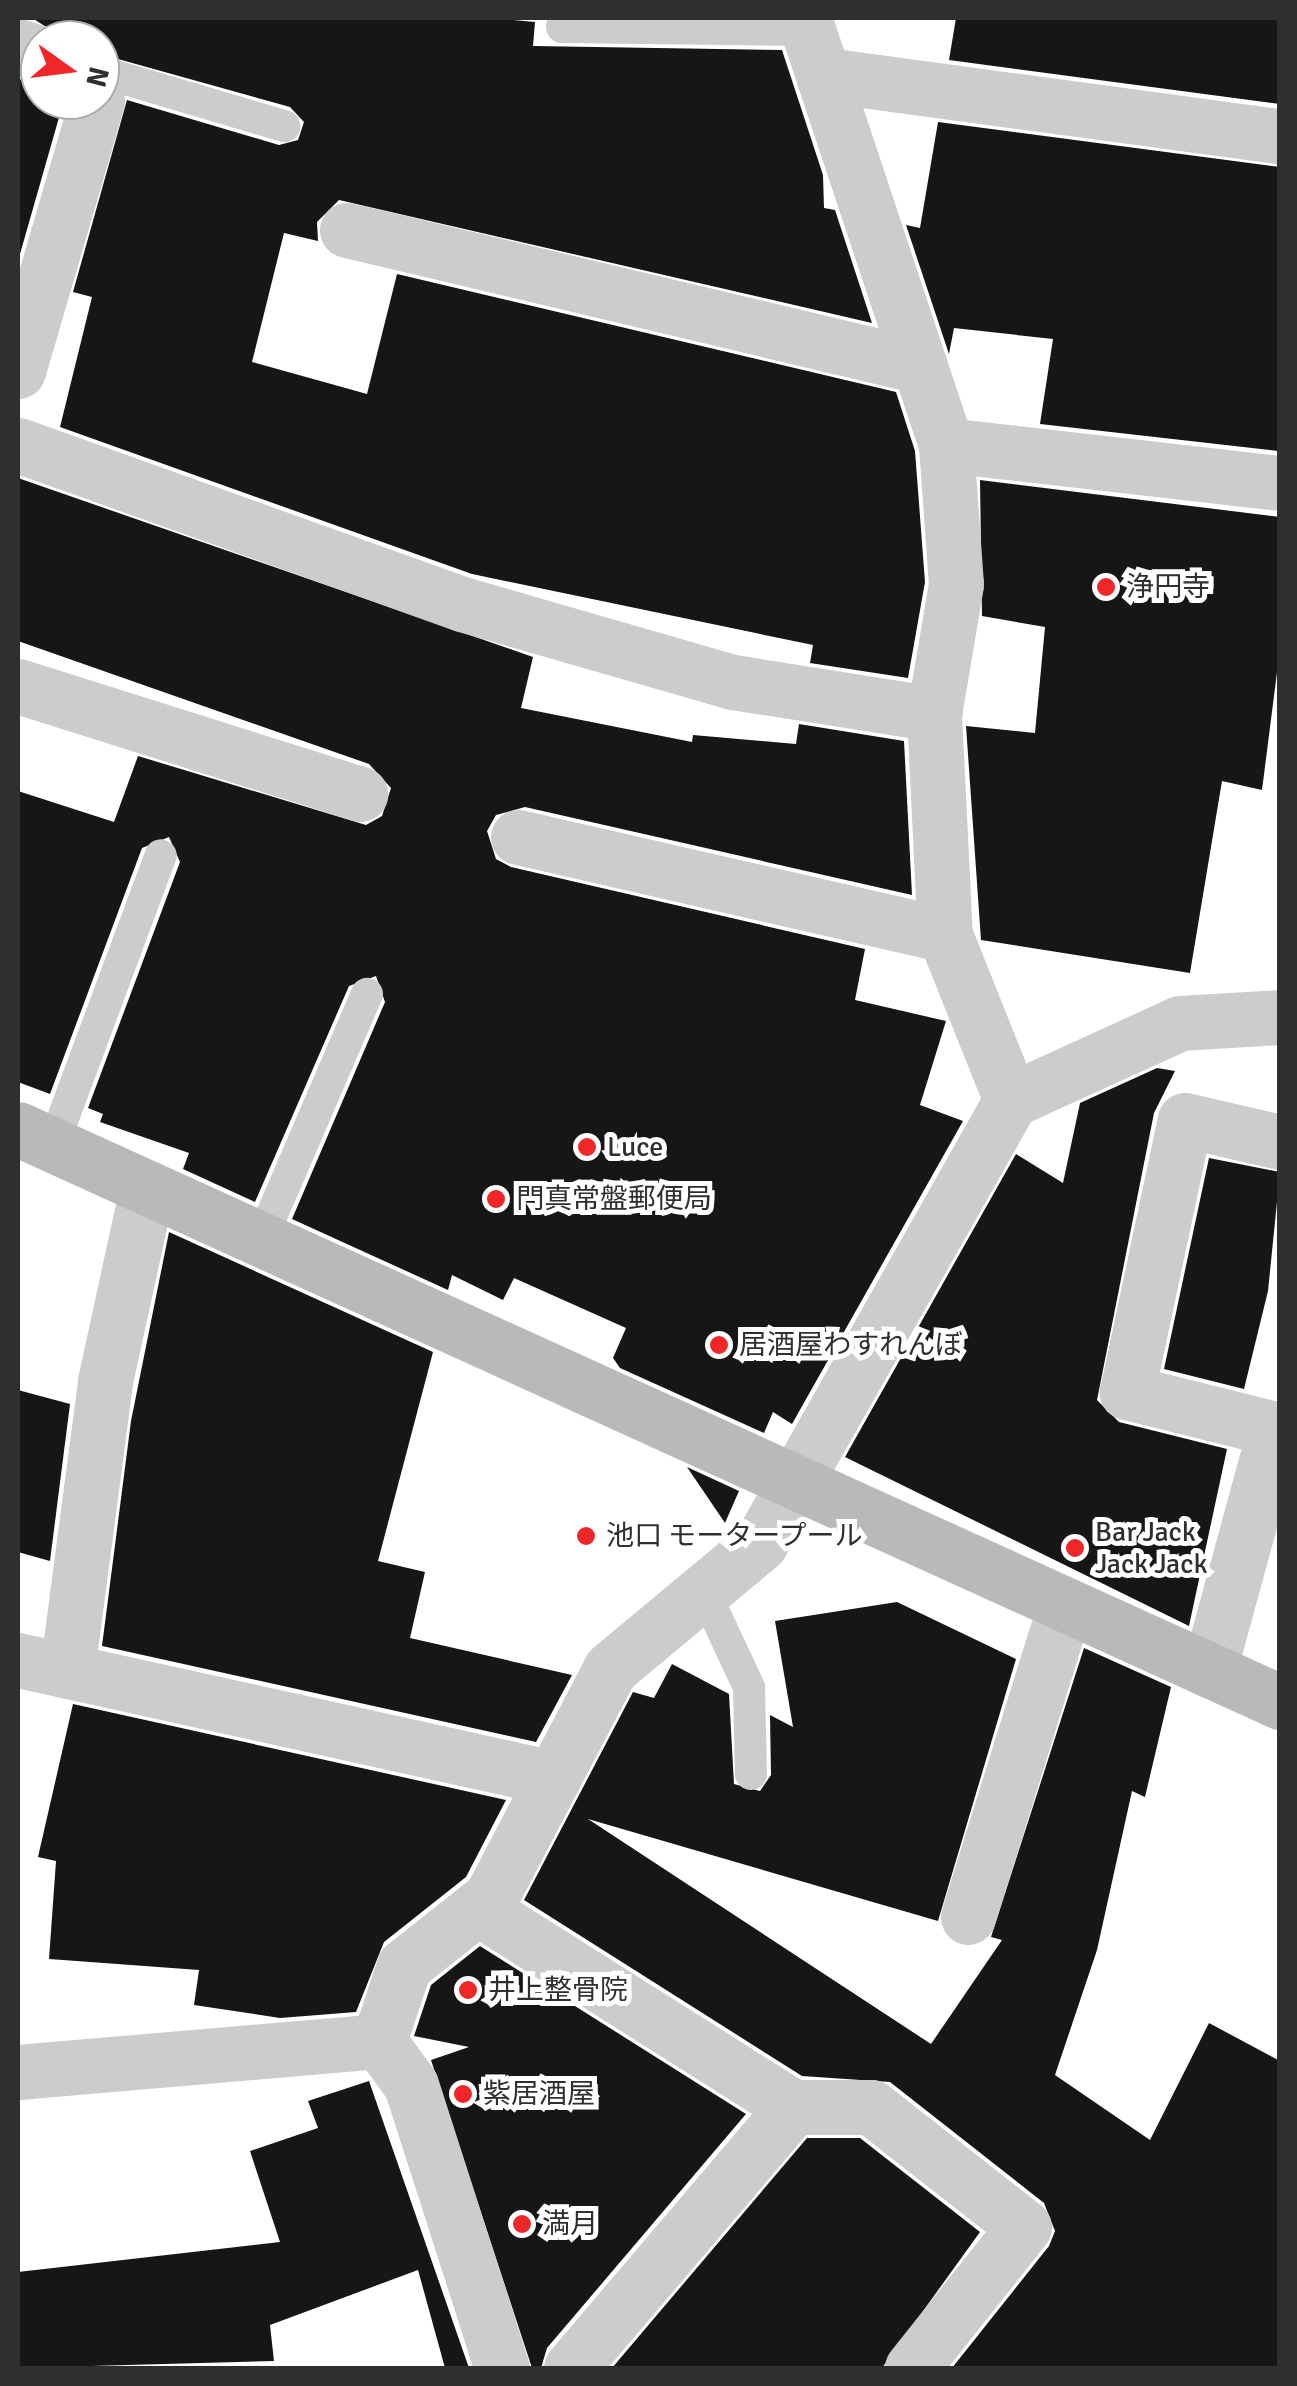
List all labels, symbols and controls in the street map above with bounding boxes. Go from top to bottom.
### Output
north arrow [20,20,120,120]
text: N [78,63,116,90]
place label: 浄円寺 [1126,570,1210,604]
marker: 浄円寺 [1095,576,1117,598]
place label: Luce [607,1130,663,1164]
marker: Luce [576,1136,598,1158]
place label: 門真常盤郵便局 [516,1182,712,1216]
marker: 門真常盤郵便局 [485,1188,507,1210]
place label: 居酒屋わすれんぼ [739,1328,963,1362]
marker: 居酒屋わすれんぼ [708,1334,730,1356]
place label: Bar Jack Jack Jack [1095,1515,1207,1581]
place label: 池口 モータープール [606,1519,864,1553]
marker: 池口 モータープール [575,1525,597,1547]
marker: Bar Jack Jack Jack [1064,1537,1086,1559]
place label: 井上整骨院 [488,1973,628,2007]
marker: 井上整骨院 [457,1979,479,2001]
place label: 紫居酒屋 [483,2077,595,2111]
marker: 紫居酒屋 [452,2083,474,2105]
place label: 満月 [542,2207,598,2241]
marker: 満月 [511,2213,533,2235]

